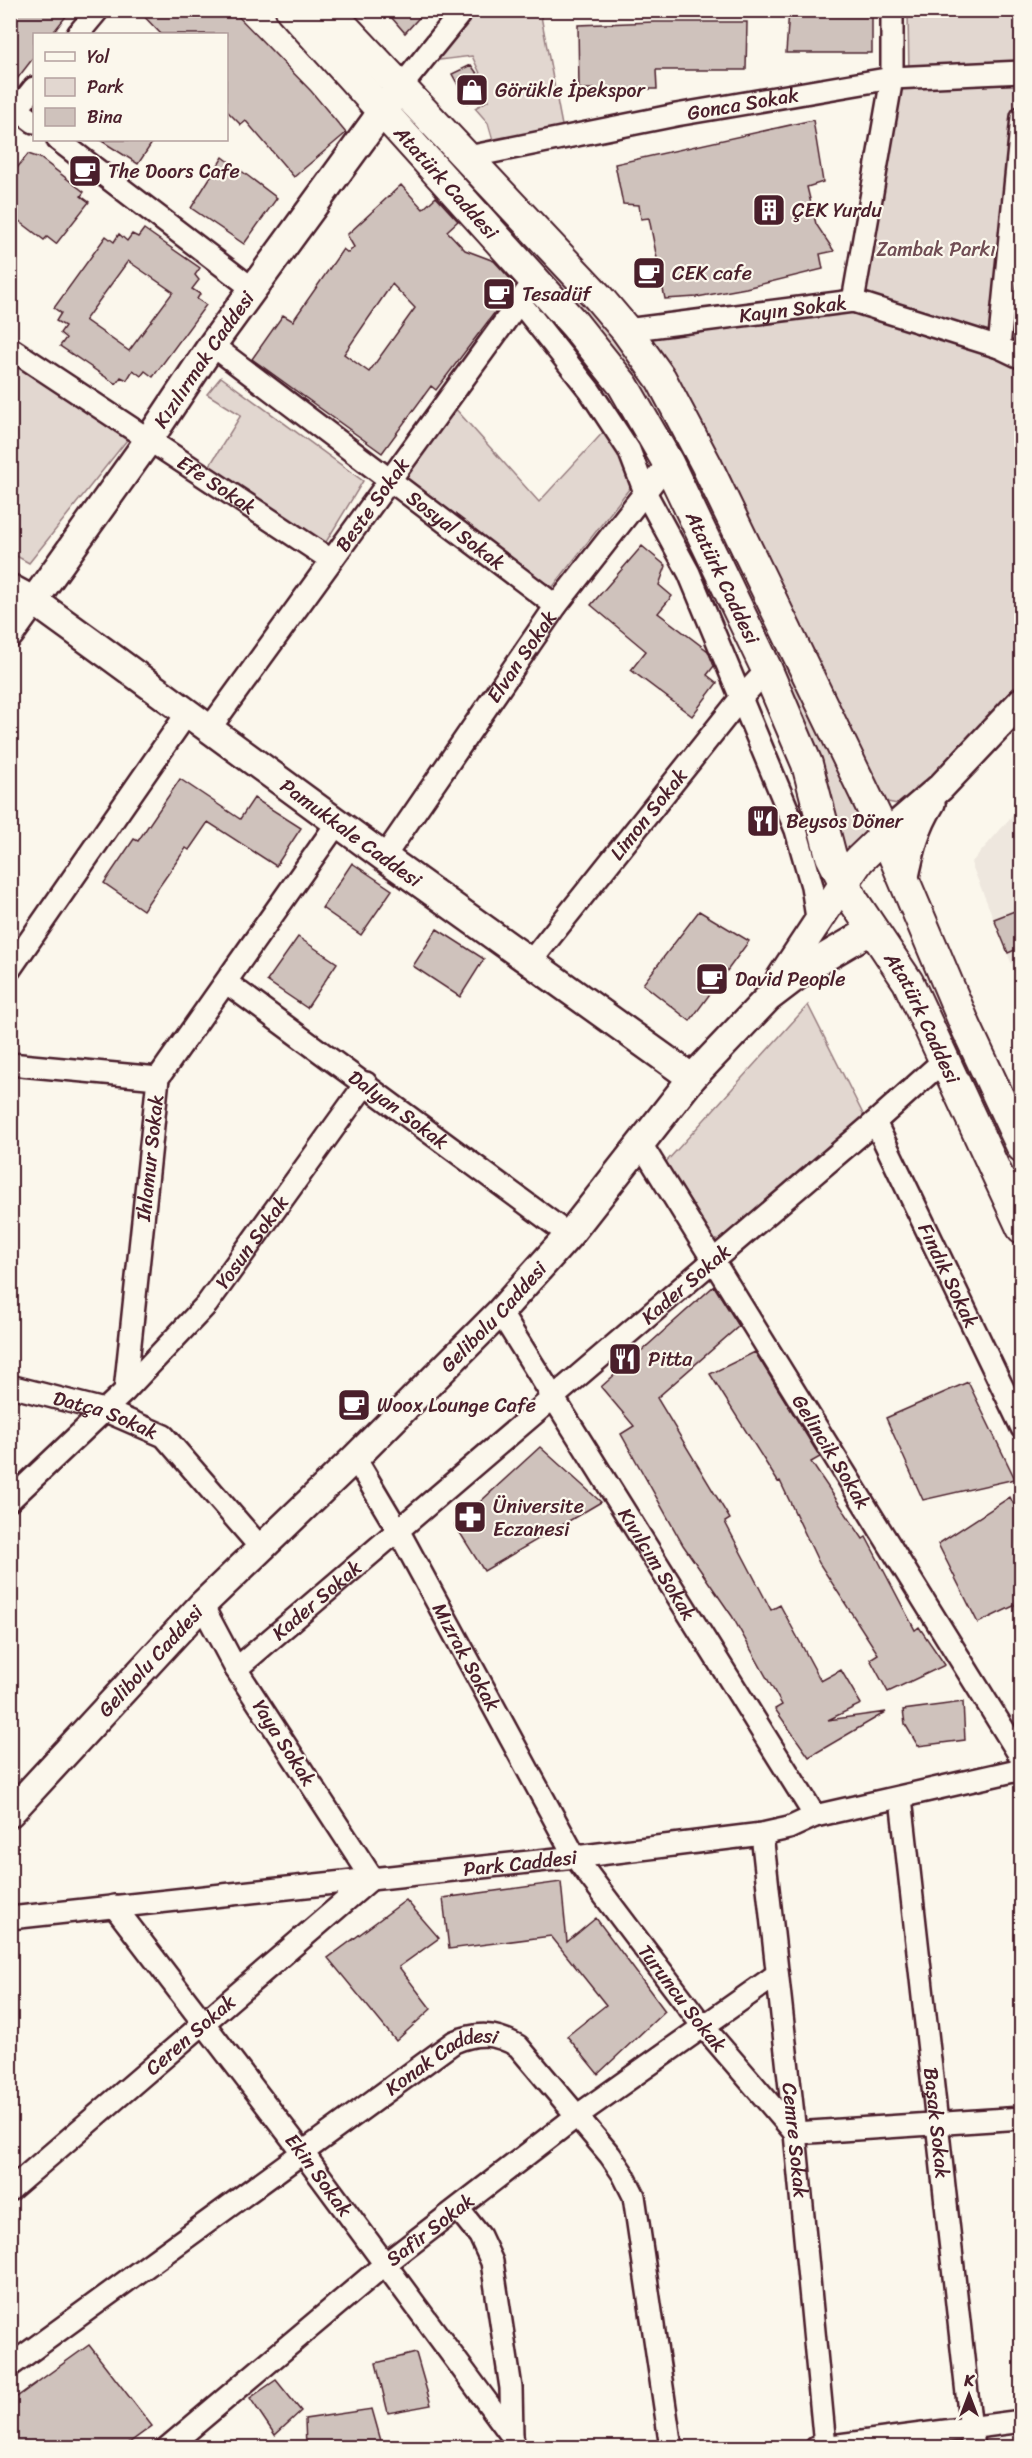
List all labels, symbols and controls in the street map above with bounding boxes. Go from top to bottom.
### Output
legend [33,33,228,141]
text: Yol [87,41,110,73]
text: Park [87,71,124,103]
shop icon: Görükle İpekspor [454,72,490,108]
place label: Görükle İpekspor [495,73,646,108]
street label: Gonca Sokak [684,77,802,130]
text: Bina [87,101,123,133]
street label: Atatürk Caddesi [384,116,508,248]
cafe icon: The Doors Cafe [67,153,103,189]
place label: The Doors Cafe [108,154,240,189]
building icon: ÇEK Yurdu [751,192,787,228]
place label: ÇEK Yurdu [792,193,882,228]
park label: Zambak Parkı [876,232,996,267]
cafe icon: CEK cafe [631,255,667,291]
place label: CEK cafe [672,256,752,291]
cafe icon: Tesadüf [481,276,517,312]
place label: Tesadüf [522,277,593,312]
street label: Kızılırmak Caddesi [144,282,264,435]
street label: Kayın Sokak [737,284,849,333]
street label: Efe Sokak [170,445,264,524]
street label: Beste Sokak [326,449,419,559]
street label: Sosyal Sokak [399,481,513,579]
street label: Atatürk Caddesi [675,504,770,651]
street label: Elvan Sokak [477,603,566,710]
street label: Limon Sokak [600,760,696,868]
street label: Pamukkale Caddesi [273,769,431,897]
restaurant icon: Beysos Döner [745,803,781,839]
place label: Beysos Döner [786,804,905,839]
street label: Atatürk Caddesi [874,943,970,1090]
cafe icon: David People [694,961,730,997]
place label: David People [735,962,846,997]
street label: Dalyan Sokak [341,1060,457,1159]
street label: Ihlamur Sokak [125,1093,174,1224]
street label: Yosun Sokak [206,1187,298,1296]
street label: Fındık Sokak [908,1217,989,1334]
street label: Kader Sokak [632,1235,739,1333]
street label: Gelibolu Caddesi [431,1252,556,1381]
restaurant icon: Pitta [607,1341,643,1377]
place label: Pitta [648,1342,693,1377]
street label: Datça Sokak [49,1380,164,1449]
cafe icon: Woox Lounge Cafe [336,1387,372,1423]
street label: Gelincik Sokak [782,1387,881,1516]
place label: Woox Lounge Cafe [377,1388,536,1423]
place label: Üniversite Eczanesi [493,1489,584,1547]
pharmacy icon: Üniversite Eczanesi [452,1499,488,1535]
street label: Kıvılcım Sokak [609,1500,706,1628]
street label: Kader Sokak [263,1551,370,1649]
street label: Gelibolu Caddesi [89,1595,213,1725]
street label: Mızrak Sokak [423,1596,511,1718]
street label: Yaya Sokak [243,1692,325,1794]
street label: Park Caddesi [461,1839,580,1886]
street label: Turuncu Sokak [629,1936,736,2061]
street label: Ceren Sokak [137,1985,244,2084]
street label: Konak Caddesi [377,2018,503,2105]
street label: Başak Sokak [913,2066,961,2180]
street label: Cemre Sokak [772,2081,819,2200]
street label: Ekin Sokak [276,2125,362,2225]
street label: Safir Sokak [378,2184,482,2275]
north arrow [939,2365,999,2425]
text: K [963,2366,975,2395]

